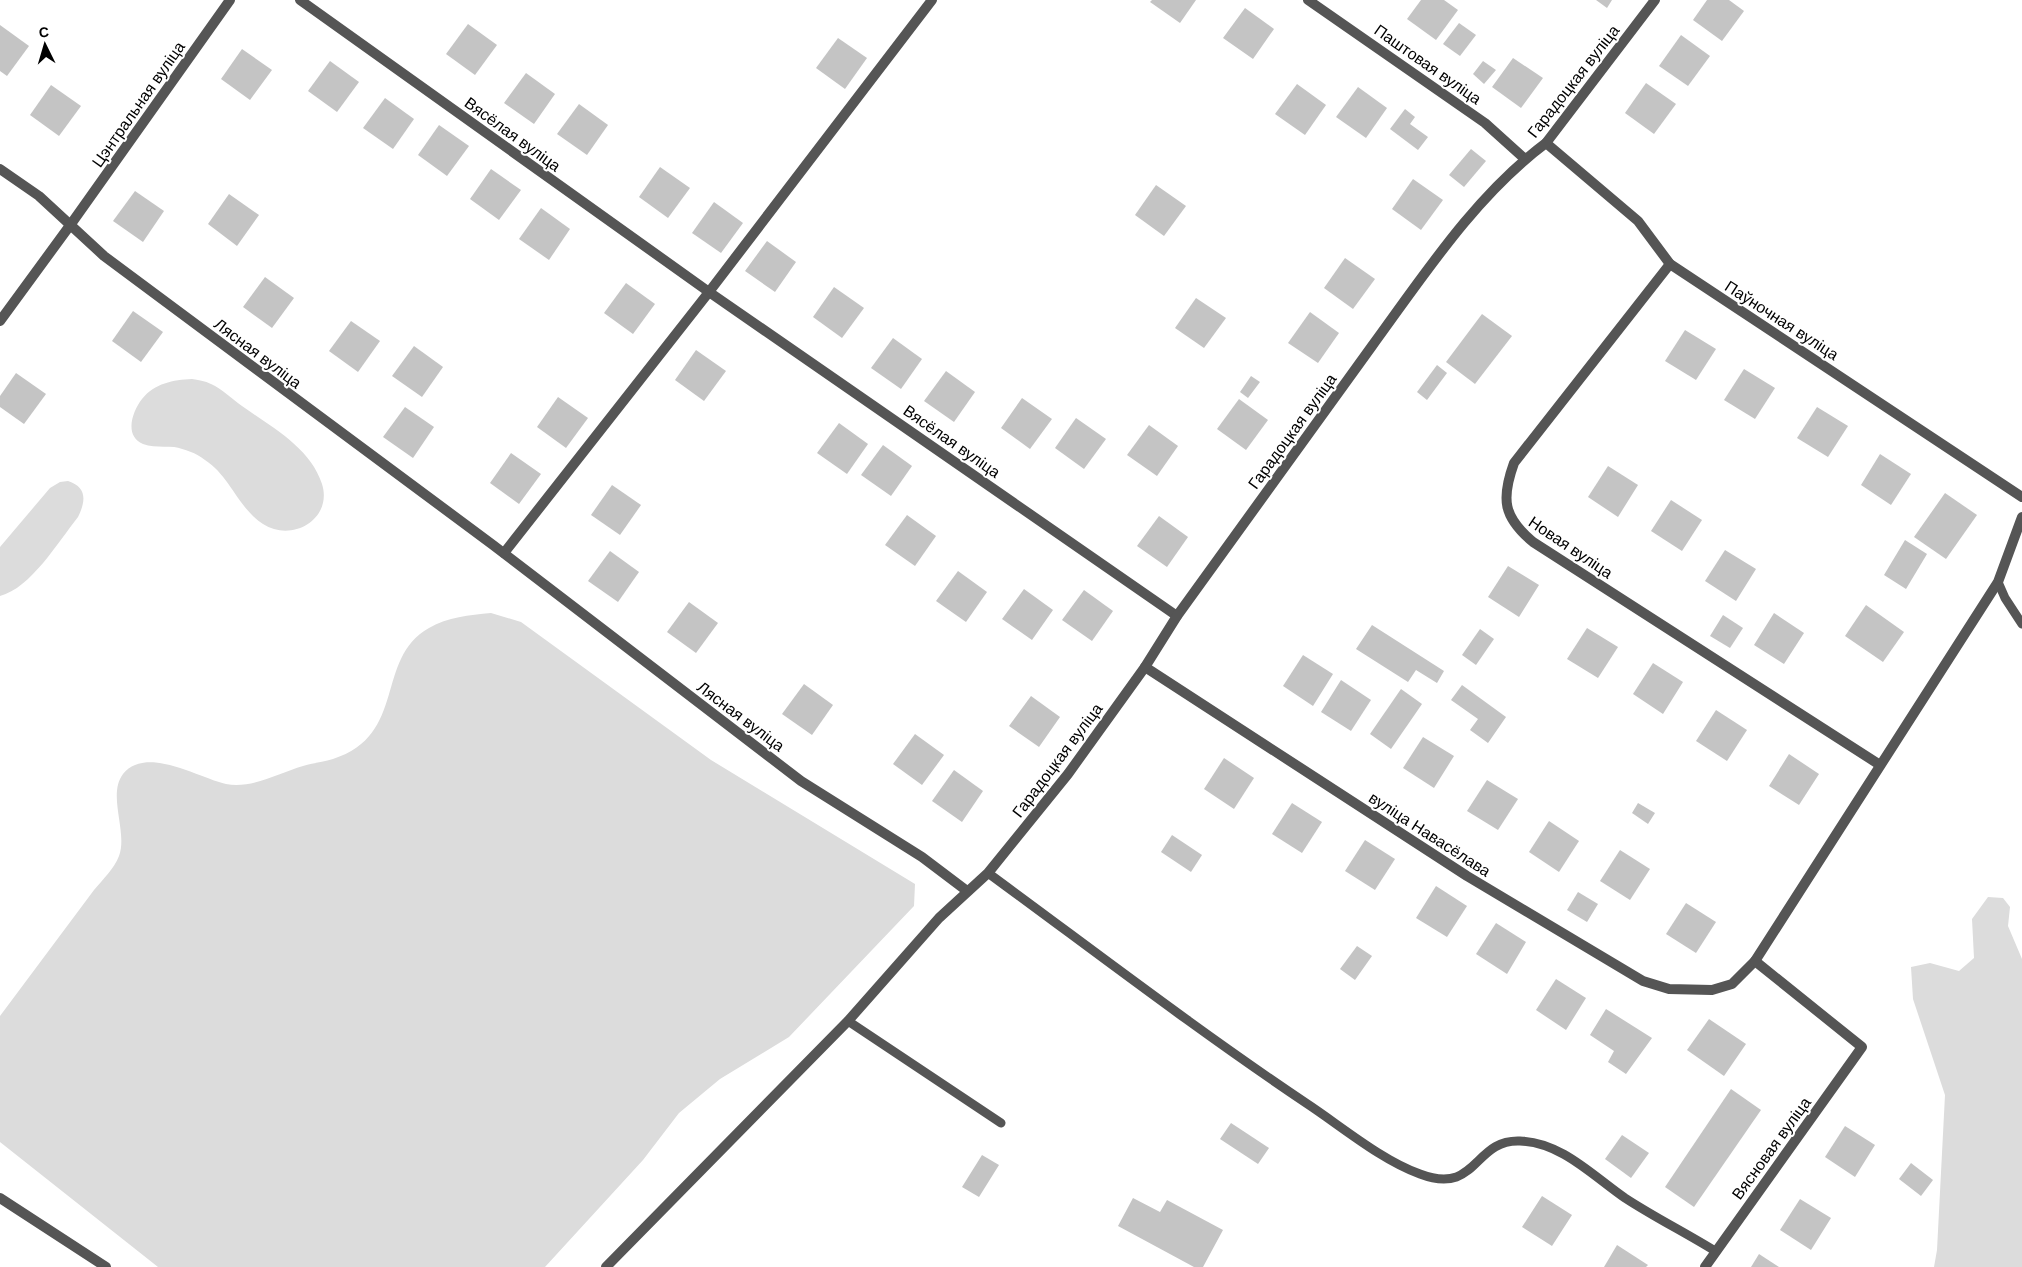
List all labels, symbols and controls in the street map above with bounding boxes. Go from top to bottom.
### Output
north arrow [20,20,70,70]
street label: Паштовая вуліца [1370,20,1485,109]
street label: Гарадоцкая вуліца [1523,20,1624,142]
text: С [38,23,50,41]
street label: Цэнтральная вуліца [87,37,190,171]
street label: Вясёлая вуліца [460,92,565,176]
street label: Паўночная вуліца [1721,276,1843,365]
street label: Лясная вуліца [210,314,306,393]
street label: Гарадоцкая вуліца [1243,369,1341,493]
street label: Вясёлая вуліца [899,400,1004,483]
street label: Новая вуліца [1524,511,1617,583]
street label: Лясная вуліца [693,677,789,756]
street label: Гарадоцкая вуліца [1008,699,1107,822]
street label: вуліца Навасёлава [1365,787,1495,882]
street label: Вясновая вуліца [1727,1093,1816,1204]

